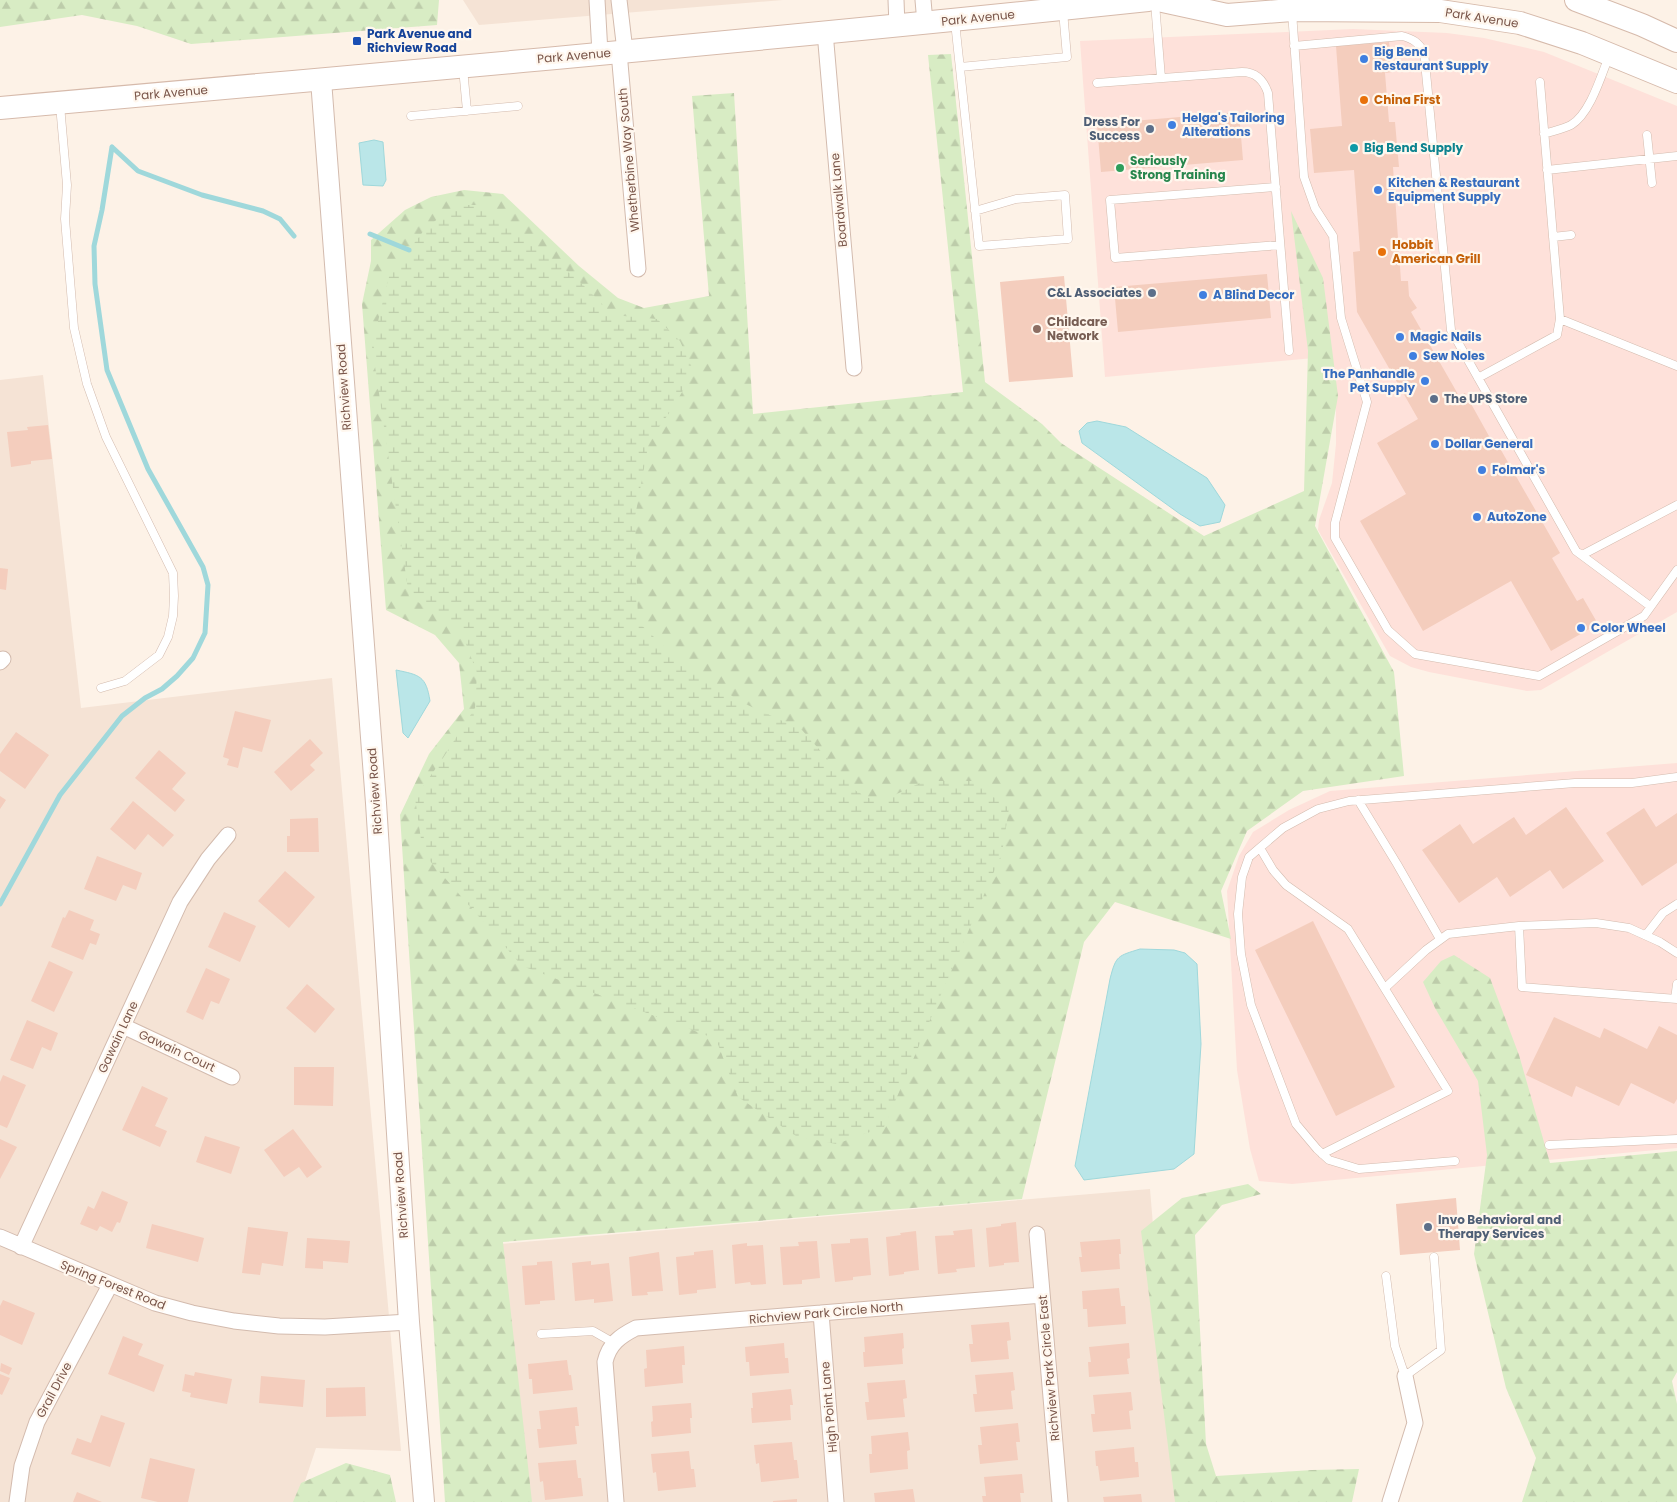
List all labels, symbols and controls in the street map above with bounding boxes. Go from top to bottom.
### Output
street label: Park Avenue [1444,3,1520,32]
street label: Park Avenue [940,5,1016,30]
place label: Park Avenue and Richview Road [367,25,472,56]
marker: Park Avenue and Richview Road [351,35,363,47]
place label: Big Bend Restaurant Supply [1374,43,1489,74]
street label: Park Avenue [536,44,612,67]
marker: Big Bend Restaurant Supply [1358,53,1370,65]
street label: Park Avenue [133,81,209,104]
street label: Whetherbine Way South [614,87,643,233]
place label: China First [1374,91,1440,108]
marker: China First [1358,94,1370,106]
place label: Helga's Tailoring Alterations [1182,109,1285,140]
place label: Dress For Success [1083,113,1140,144]
marker: Helga's Tailoring Alterations [1166,119,1178,131]
marker: Dress For Success [1144,123,1156,135]
place label: Big Bend Supply [1364,139,1464,156]
marker: Big Bend Supply [1348,142,1360,154]
street label: Boardwalk Lane [826,152,851,248]
place label: Seriously Strong Training [1130,152,1226,183]
marker: Seriously Strong Training [1114,162,1126,174]
place label: Kitchen & Restaurant Equipment Supply [1388,174,1520,205]
marker: Kitchen & Restaurant Equipment Supply [1372,184,1384,196]
place label: Hobbit American Grill [1392,236,1481,267]
marker: Hobbit American Grill [1376,246,1388,258]
place label: C&L Associates [1047,284,1142,301]
place label: A Blind Decor [1213,286,1294,303]
marker: C&L Associates [1146,287,1158,299]
marker: A Blind Decor [1197,289,1209,301]
place label: Childcare Network [1047,313,1108,344]
marker: Childcare Network [1031,323,1043,335]
place label: Magic Nails [1410,328,1482,345]
marker: Magic Nails [1394,331,1406,343]
street label: Richview Road [332,343,355,431]
place label: Sew Noles [1423,347,1485,364]
marker: Sew Noles [1407,350,1419,362]
place label: The Panhandle Pet Supply [1323,365,1416,396]
marker: The Panhandle Pet Supply [1419,375,1431,387]
place label: The UPS Store [1444,390,1528,407]
marker: The UPS Store [1428,393,1440,405]
place label: Dollar General [1445,435,1533,452]
marker: Dollar General [1429,438,1441,450]
place label: Folmar's [1492,461,1545,478]
marker: Folmar's [1476,464,1488,476]
place label: AutoZone [1487,508,1547,525]
marker: AutoZone [1471,511,1483,523]
place label: Color Wheel [1591,619,1666,636]
marker: Color Wheel [1575,622,1587,634]
street label: Richview Road [363,747,386,835]
street label: Gawain Lane [93,998,142,1076]
street label: Gawain Court [136,1025,218,1076]
street label: Richview Road [389,1151,412,1239]
place label: Invo Behavioral and Therapy Services [1438,1211,1561,1242]
marker: Invo Behavioral and Therapy Services [1422,1221,1434,1233]
street label: Spring Forest Road [58,1256,168,1313]
street label: Richview Park Circle East [1034,1294,1063,1442]
street label: Richview Park Circle North [748,1297,904,1328]
street label: Grail Drive [32,1359,75,1421]
street label: High Point Lane [816,1361,841,1453]

